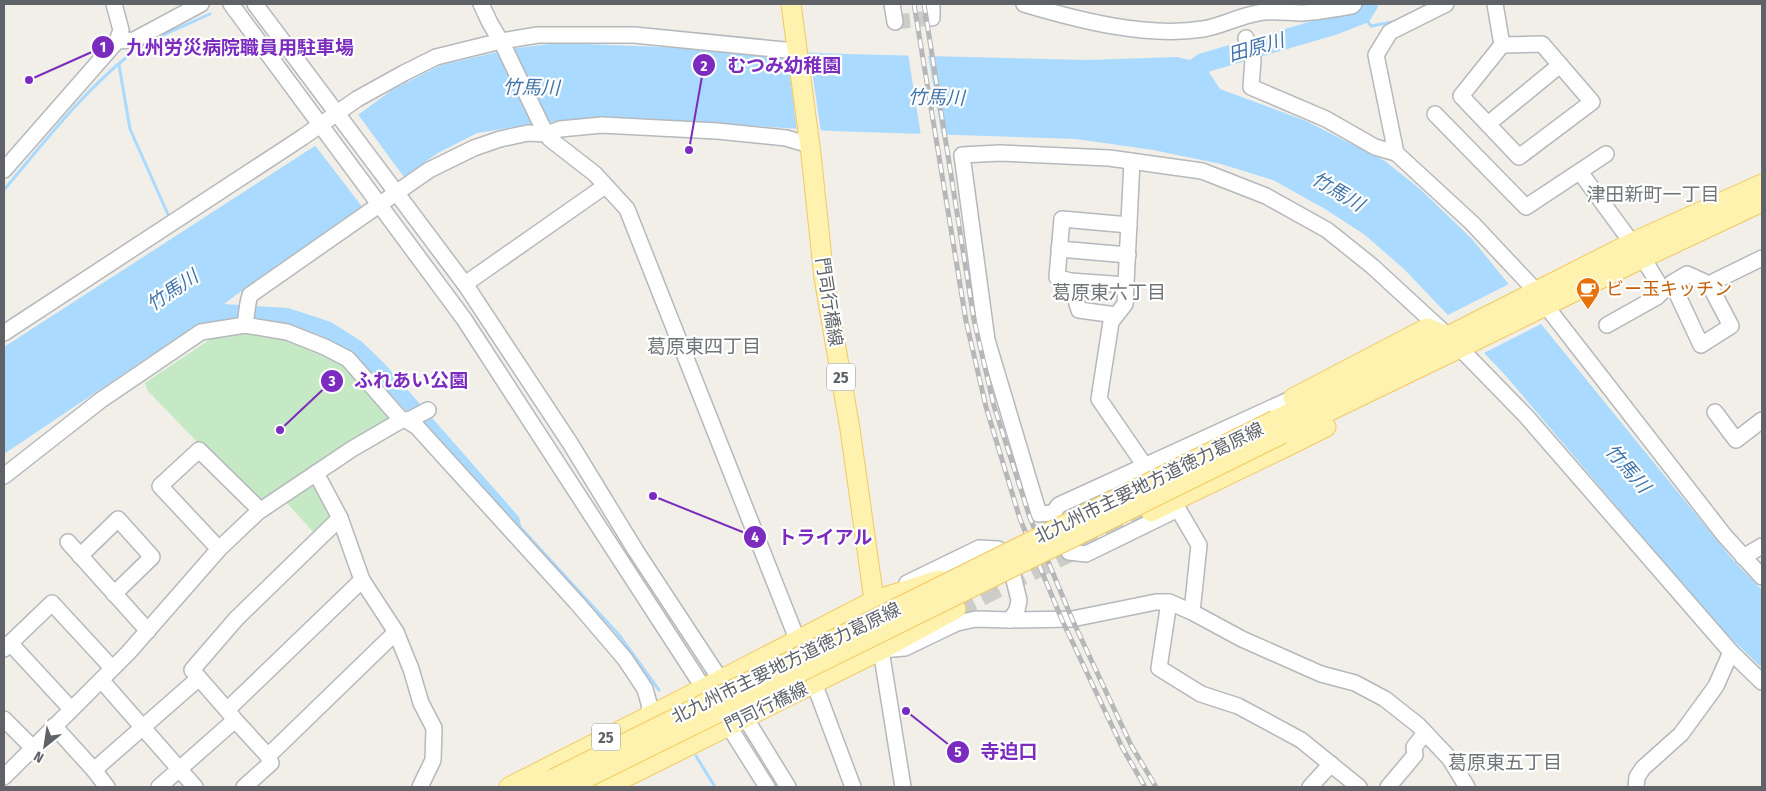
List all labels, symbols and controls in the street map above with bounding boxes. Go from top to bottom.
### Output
water label: 田原川 [1226,28,1289,66]
callout: 九州労災病院職員用駐車場 [91,30,364,64]
text: 九州労災病院職員用駐車場 [126,36,354,59]
text: 1 [100,38,106,56]
callout: むつみ幼稚園 [692,48,851,82]
text: むつみ幼稚園 [727,54,841,77]
text: 2 [700,57,708,75]
water label: 竹馬川 [502,76,562,100]
water label: 竹馬川 [907,86,967,110]
water label: 竹馬川 [1307,167,1370,217]
district label: 津田新町一丁目 [1586,183,1720,206]
street label: 門司行橋線 [811,256,847,348]
water label: 竹馬川 [142,264,204,316]
cafe icon: ビー玉キッチン [1575,276,1601,310]
place label: ビー玉キッチン [1606,278,1732,300]
district label: 葛原東六丁目 [1052,281,1166,304]
district label: 葛原東四丁目 [647,335,761,358]
callout: ふれあい公園 [319,364,478,398]
road number: 25 [827,364,855,391]
text: ふれあい公園 [354,369,468,392]
text: 3 [327,372,336,390]
street label: 北九州市主要地方道徳力葛原線 [1031,418,1267,548]
water label: 竹馬川 [1600,439,1656,499]
callout: トライアル [742,520,882,554]
text: トライアル [778,526,872,549]
text: 4 [751,528,759,546]
street label: 北九州市主要地方道徳力葛原線 [668,598,904,728]
street label: 門司行橋線 [721,677,811,737]
north arrow [20,721,70,771]
road number: 25 [592,724,620,750]
callout: 寺迫口 [946,735,1048,769]
text: 寺迫口 [980,740,1038,763]
text: 5 [954,743,962,761]
text: N [31,747,47,766]
district label: 葛原東五丁目 [1448,751,1562,774]

